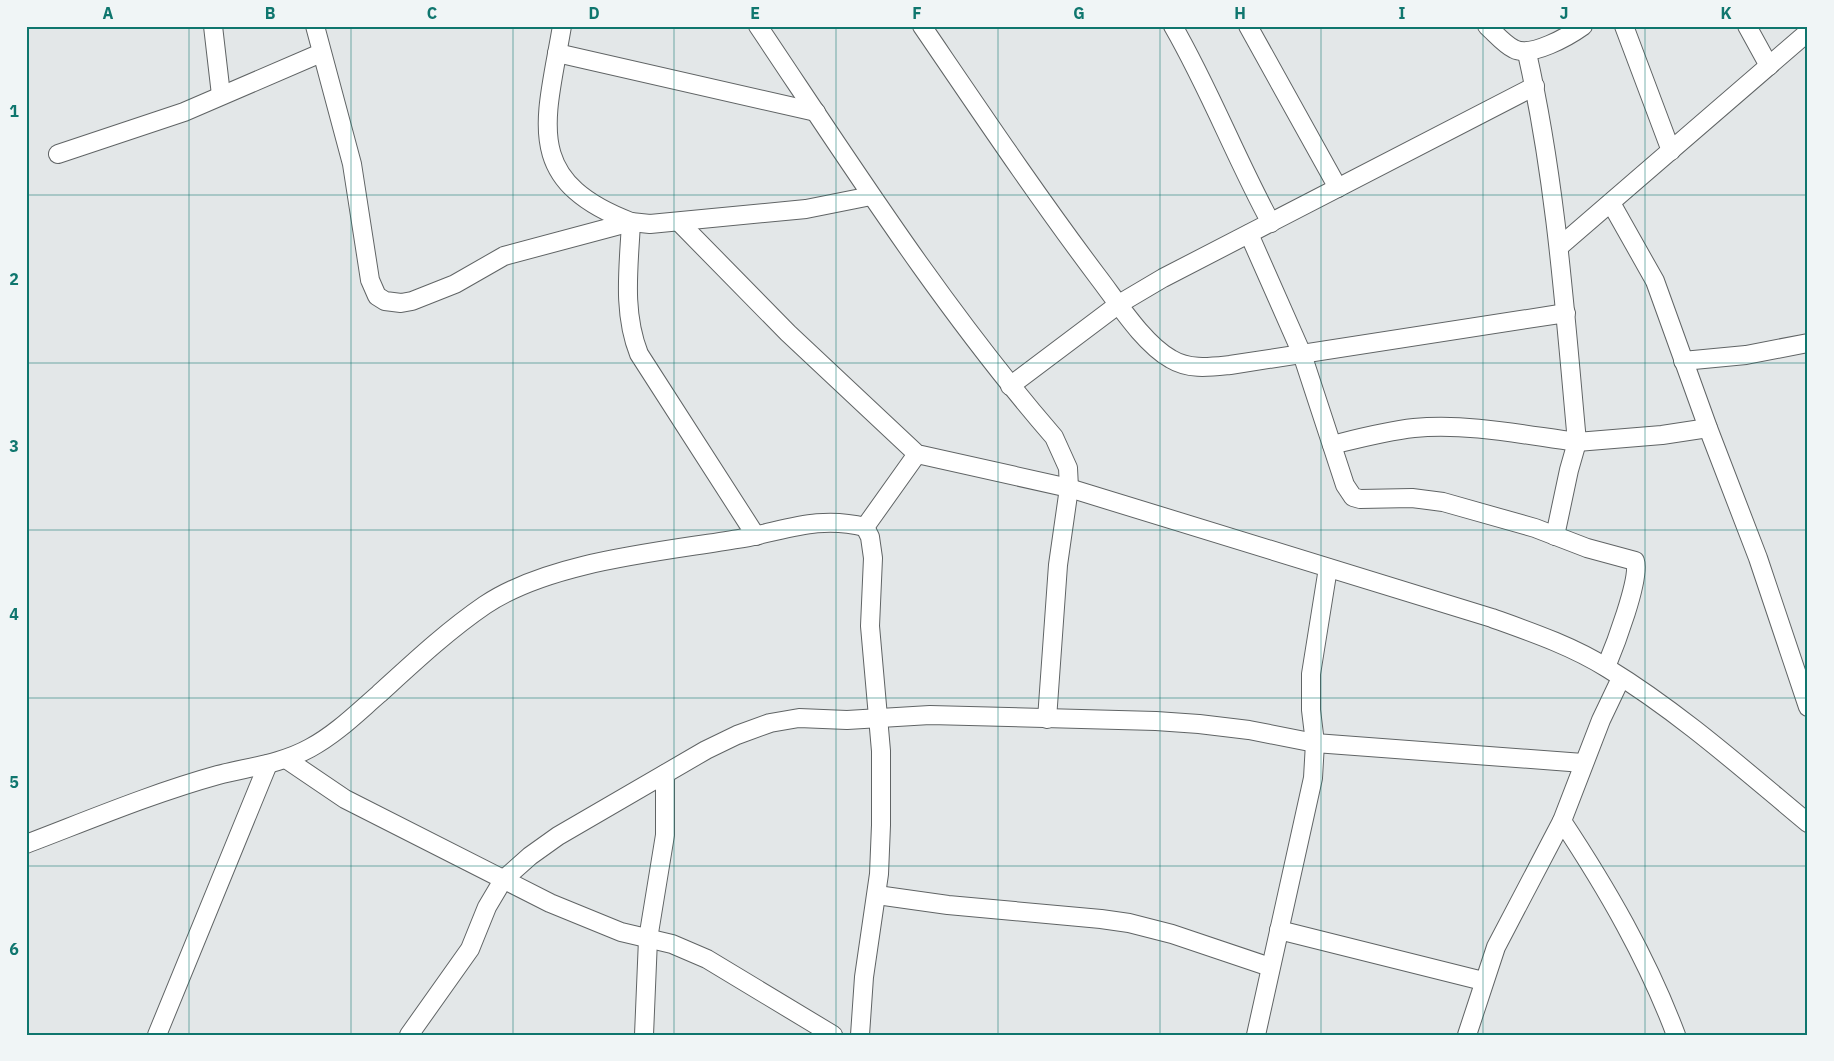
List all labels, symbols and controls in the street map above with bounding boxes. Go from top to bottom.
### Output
text: A [103,3,114,23]
text: B [265,3,276,23]
text: C [427,3,437,23]
text: D [588,3,600,23]
text: E [750,3,760,23]
text: F [912,3,922,23]
text: G [1073,3,1085,23]
text: H [1234,3,1246,23]
text: I [1399,3,1406,23]
text: J [1560,3,1568,23]
text: K [1720,3,1732,23]
text: 1 [9,101,19,121]
text: 2 [9,269,19,289]
text: 3 [9,436,19,456]
text: 4 [9,604,19,624]
text: 5 [9,772,19,792]
text: 6 [9,939,19,959]

